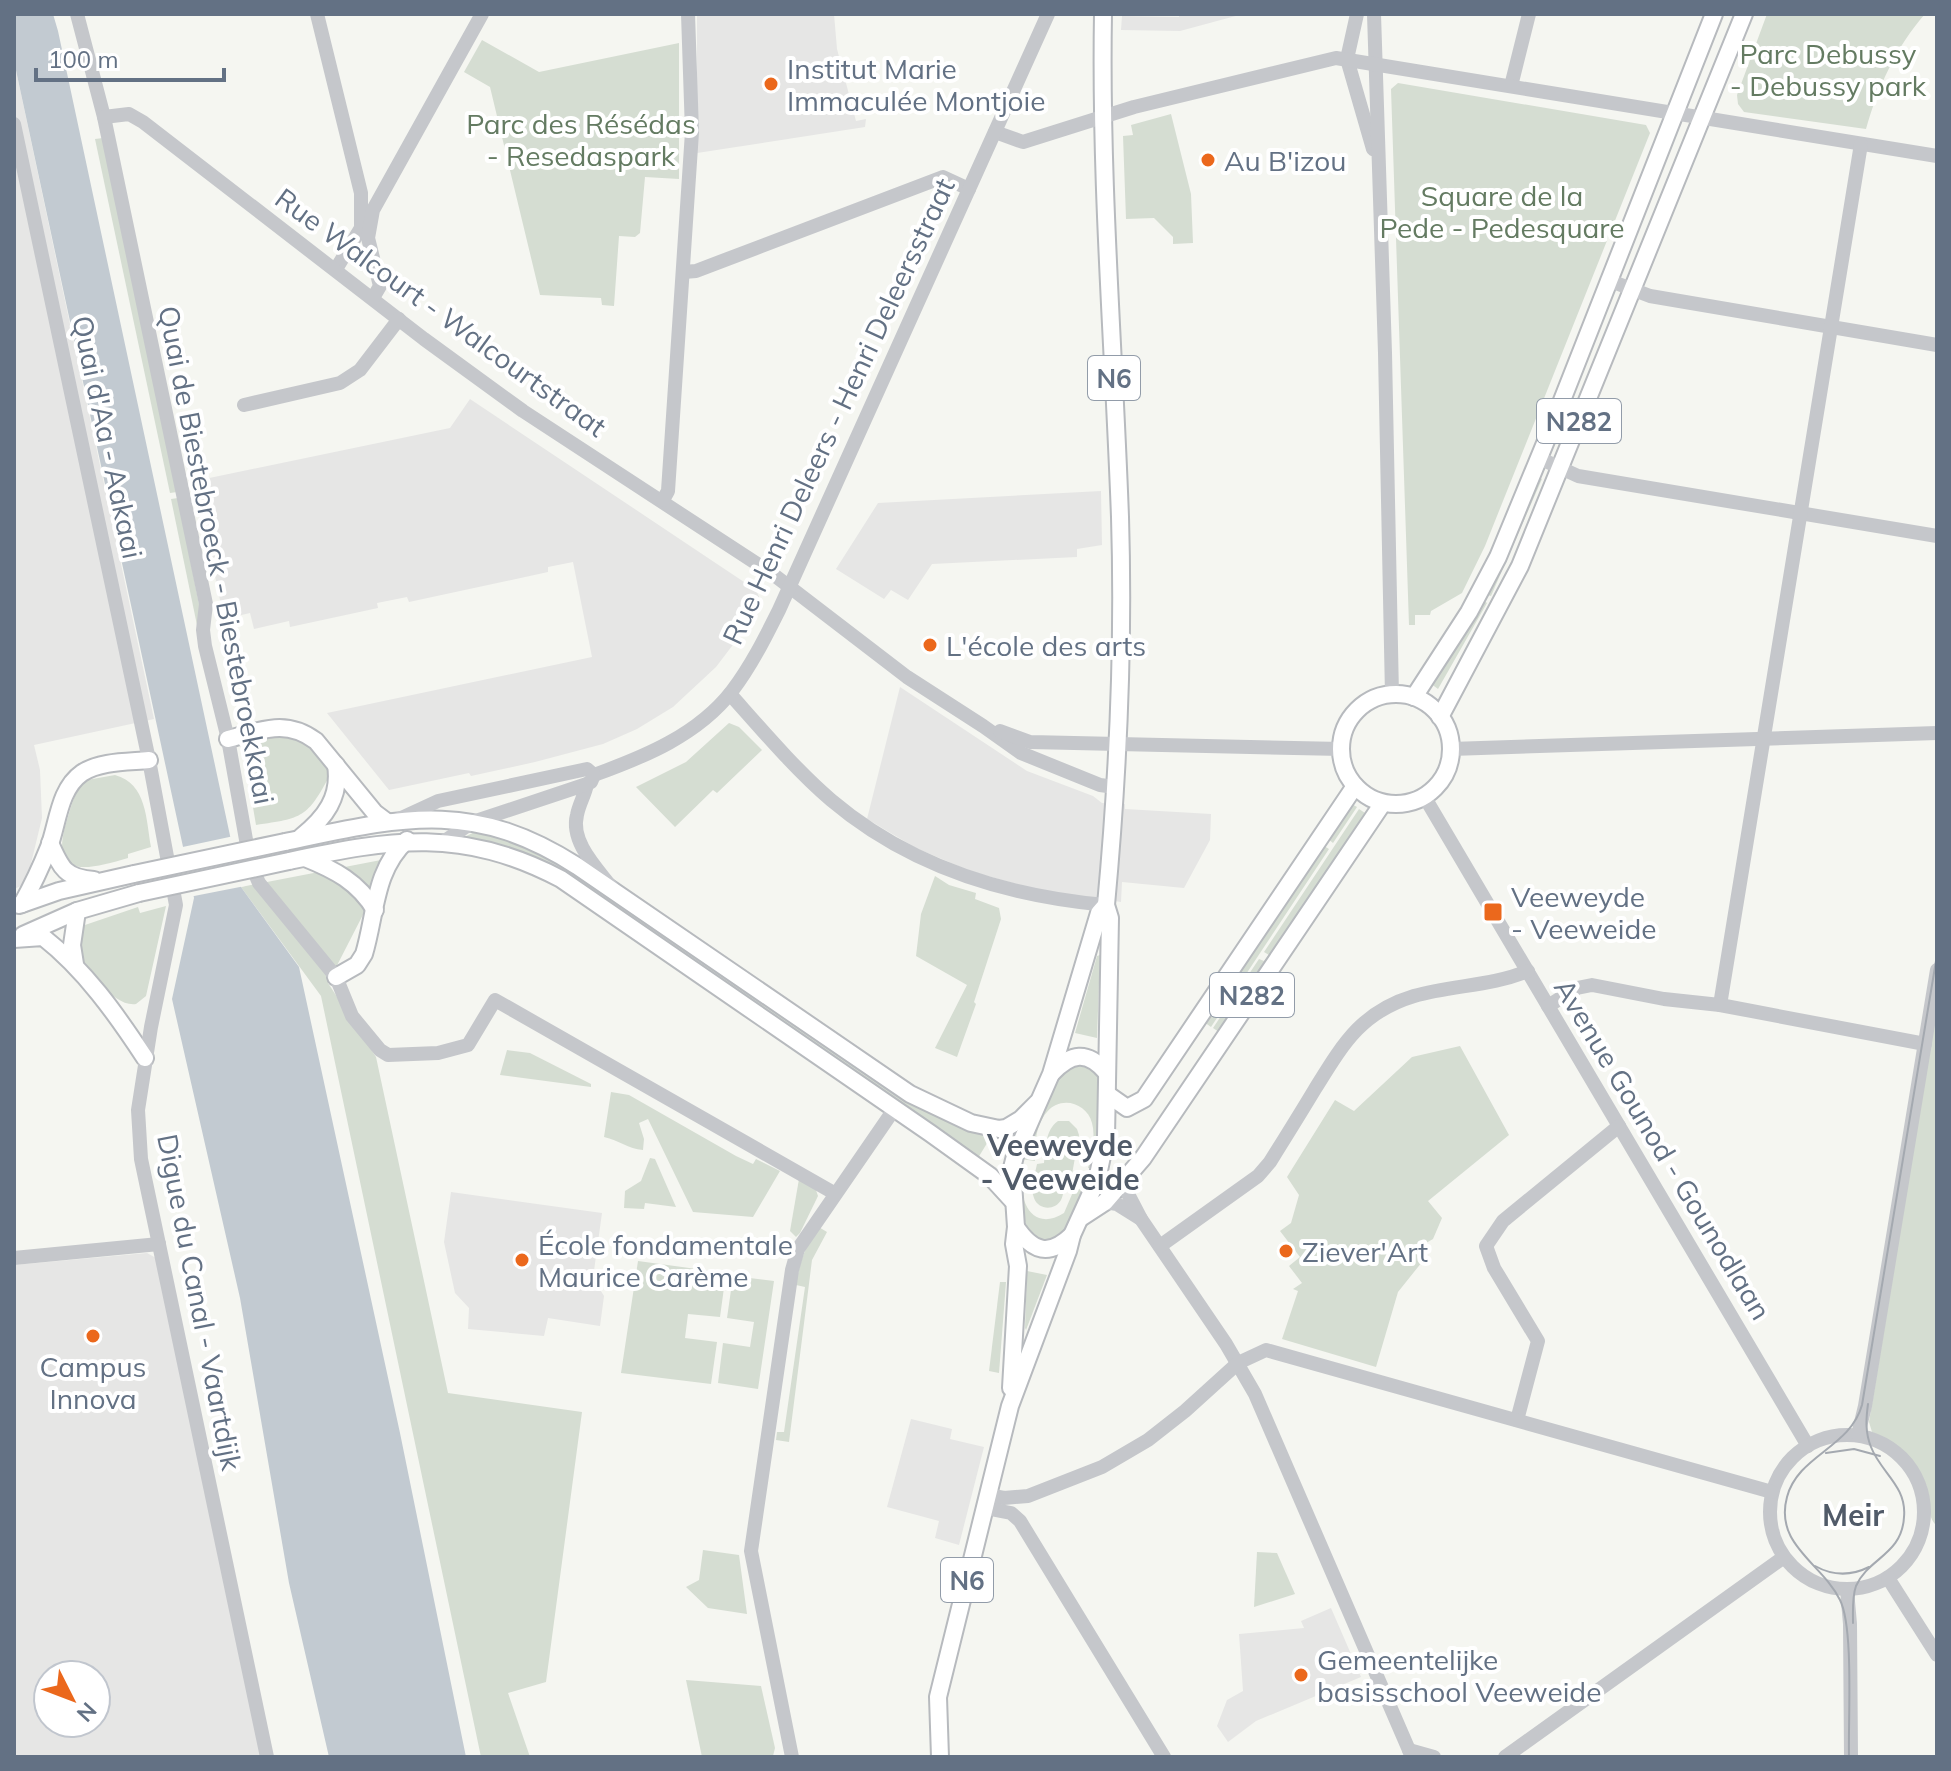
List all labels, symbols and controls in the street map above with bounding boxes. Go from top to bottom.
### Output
scale bar [36,32,224,82]
park label: Parc Debussy - Debussy park [1730,36,1927,103]
text: 100 m [48,44,119,74]
place label: Institut Marie Immaculée Montjoie [787,51,1045,118]
marker: Institut Marie Immaculée Montjoie [762,75,780,93]
park label: Parc des Résédas - Resedaspark [466,106,696,173]
place label: Au B'izou [1224,143,1346,178]
marker: Au B'izou [1199,151,1217,169]
street label: Rue Henri Deleers - Henri Deleersstraat [714,172,962,650]
park label: Square de la Pede - Pedesquare [1379,178,1625,245]
street label: Rue Walcourt - Walcourtstraat [269,180,613,444]
street label: Quai de Biestebroeck - Biestebroekkaai [151,303,283,807]
street label: Quai d'Aa - Aakaai [65,312,151,562]
road number: N6 [1088,356,1140,400]
road number: N282 [1537,399,1621,443]
place label: L'école des arts [946,628,1146,663]
marker: L'école des arts [921,636,939,654]
place label: Veeweyde - Veeweide [1511,879,1657,946]
marker: Veeweyde - Veeweide [1482,901,1504,923]
street label: Avenue Gounod - Gounodlaan [1547,972,1779,1326]
road number: N282 [1210,973,1294,1017]
district label: Veeweyde - Veeweide [980,1126,1140,1198]
street label: Digue du Canal - Vaartdijk [150,1131,250,1474]
place label: École fondamentale Maurice Carème [538,1227,793,1294]
place label: Ziever'Art [1302,1234,1428,1269]
marker: Ziever'Art [1277,1242,1295,1260]
marker: École fondamentale Maurice Carème [513,1251,531,1269]
marker: Campus Innova [84,1327,102,1345]
place label: Campus Innova [40,1349,146,1416]
district label: Meir [1822,1496,1884,1534]
road number: N6 [941,1558,993,1602]
place label: Gemeentelijke basisschool Veeweide [1317,1642,1601,1709]
north arrow [32,1659,112,1739]
marker: Gemeentelijke basisschool Veeweide [1292,1666,1310,1684]
text: N [71,1697,103,1728]

